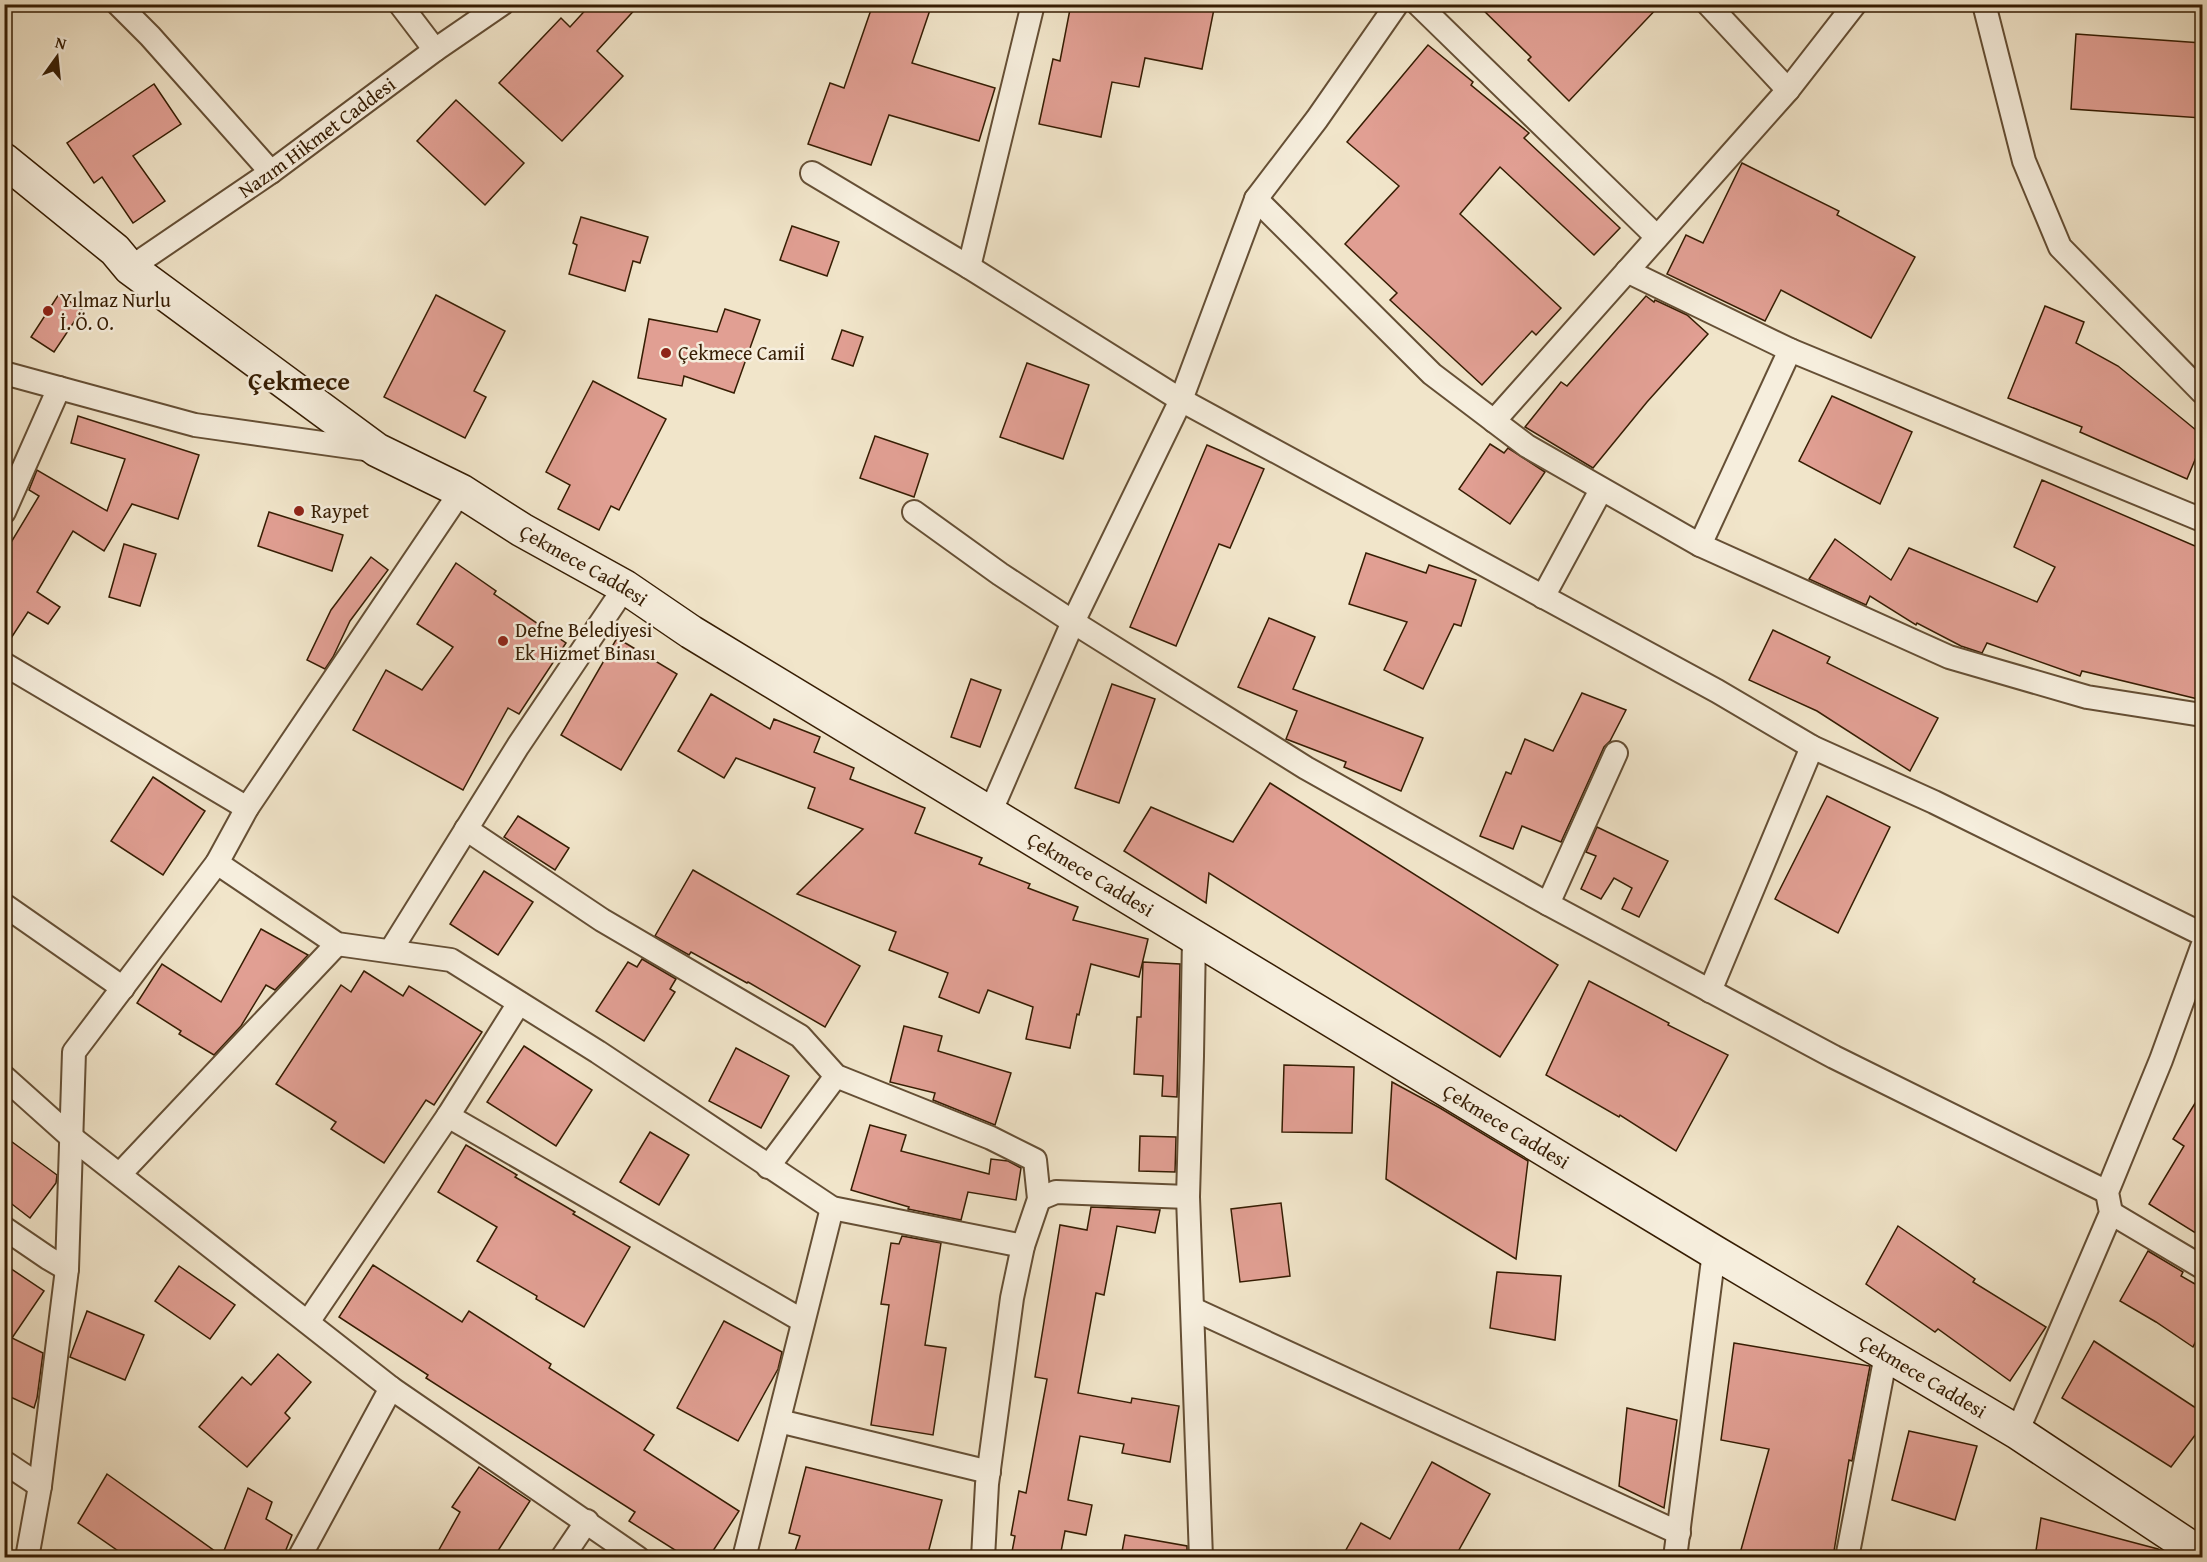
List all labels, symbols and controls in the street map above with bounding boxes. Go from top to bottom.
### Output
north arrow [27,27,87,87]
text: N [53,30,69,56]
street label: Nazım Hikmet Caddesi [232,69,401,204]
place label: Yılmaz Nurlu İ. Ö. O. [60,285,171,337]
marker: Yılmaz Nurlu İ. Ö. O. [41,304,55,318]
place label: Çekmece Camiİ [678,338,805,367]
marker: Çekmece Camiİ [659,346,673,360]
district label: Çekmece [248,361,350,400]
place label: Raypet [311,496,369,525]
marker: Raypet [292,504,306,518]
street label: Çekmece Caddesi [515,517,654,613]
place label: Defne Belediyesi Ek Hizmet Binası [515,615,656,667]
marker: Defne Belediyesi Ek Hizmet Binası [496,634,510,648]
street label: Çekmece Caddesi [1022,824,1160,924]
street label: Çekmece Caddesi [1438,1076,1576,1175]
street label: Çekmece Caddesi [1854,1327,1993,1425]

